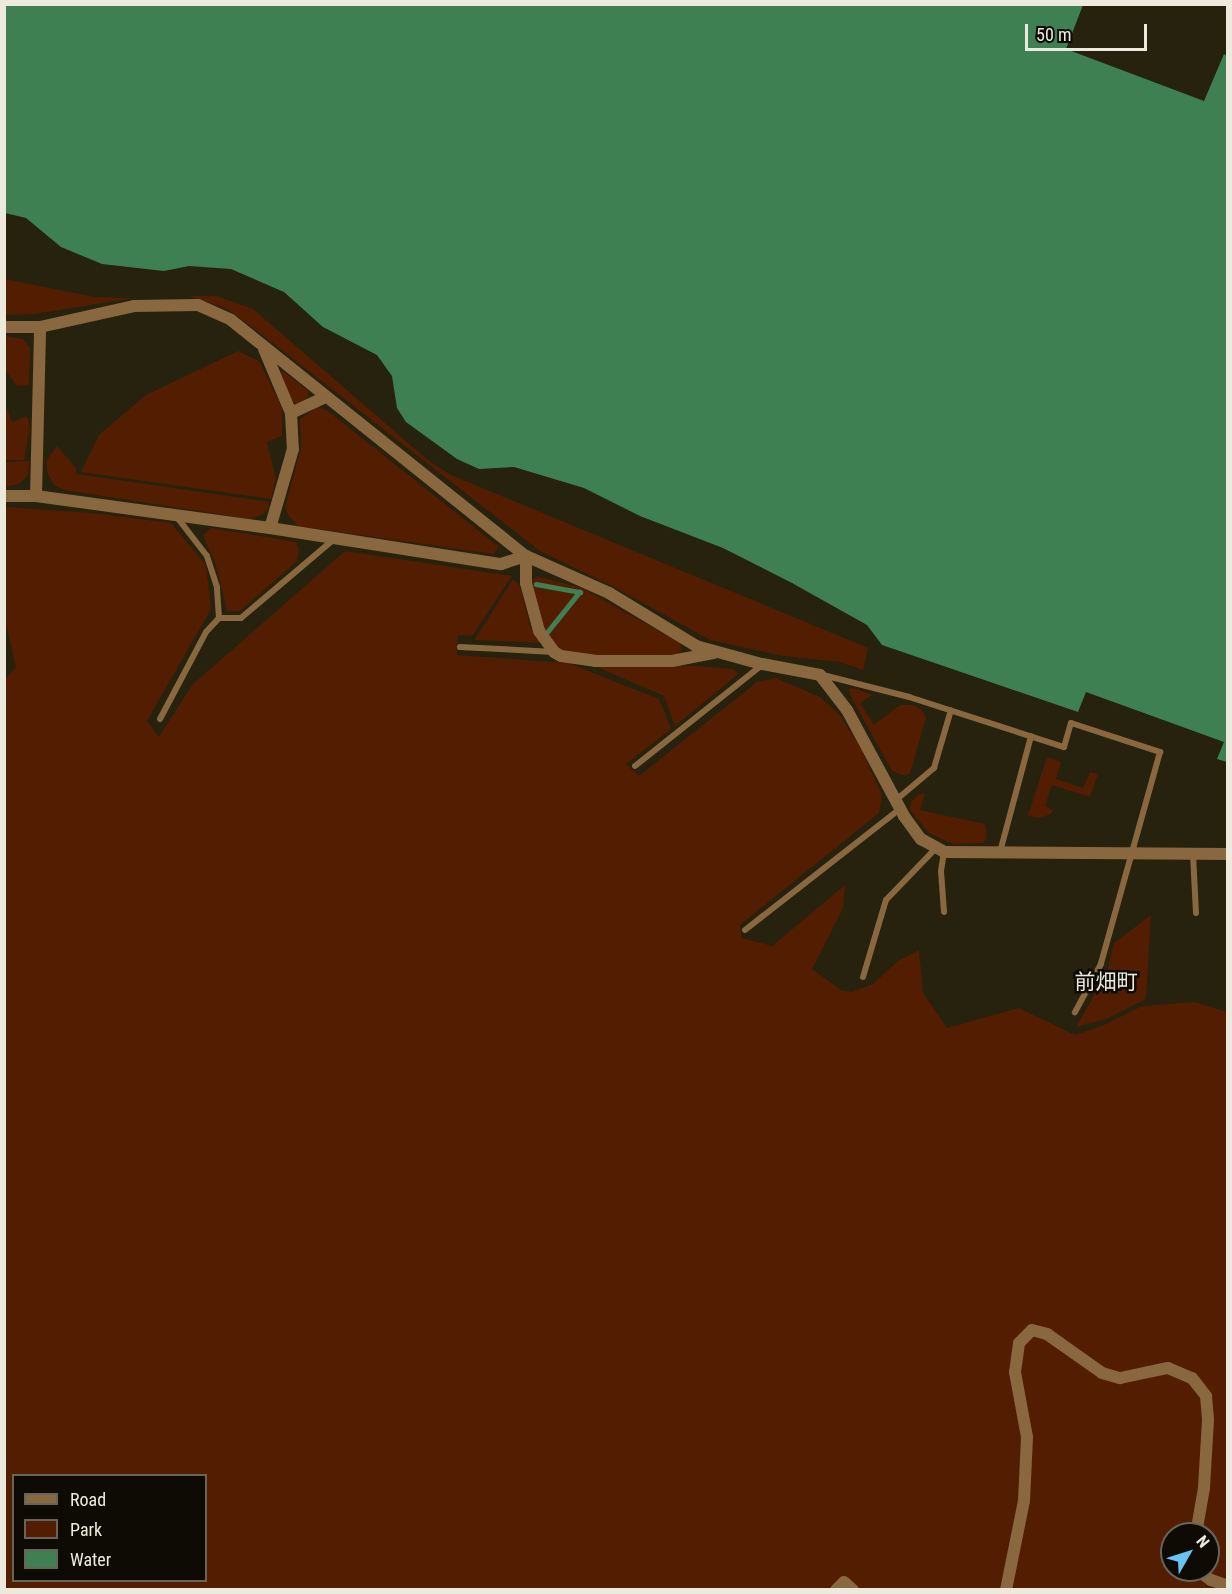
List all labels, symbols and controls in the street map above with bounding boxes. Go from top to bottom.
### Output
scale bar [1028,12,1150,50]
text: 50 m [1036,24,1071,45]
district label: 前畑町 [1075,969,1137,995]
legend [12,1474,207,1582]
text: Road [70,1489,106,1510]
text: Park [70,1519,102,1540]
north arrow [1160,1522,1220,1582]
text: N [1192,1532,1213,1551]
text: Water [70,1549,111,1570]

